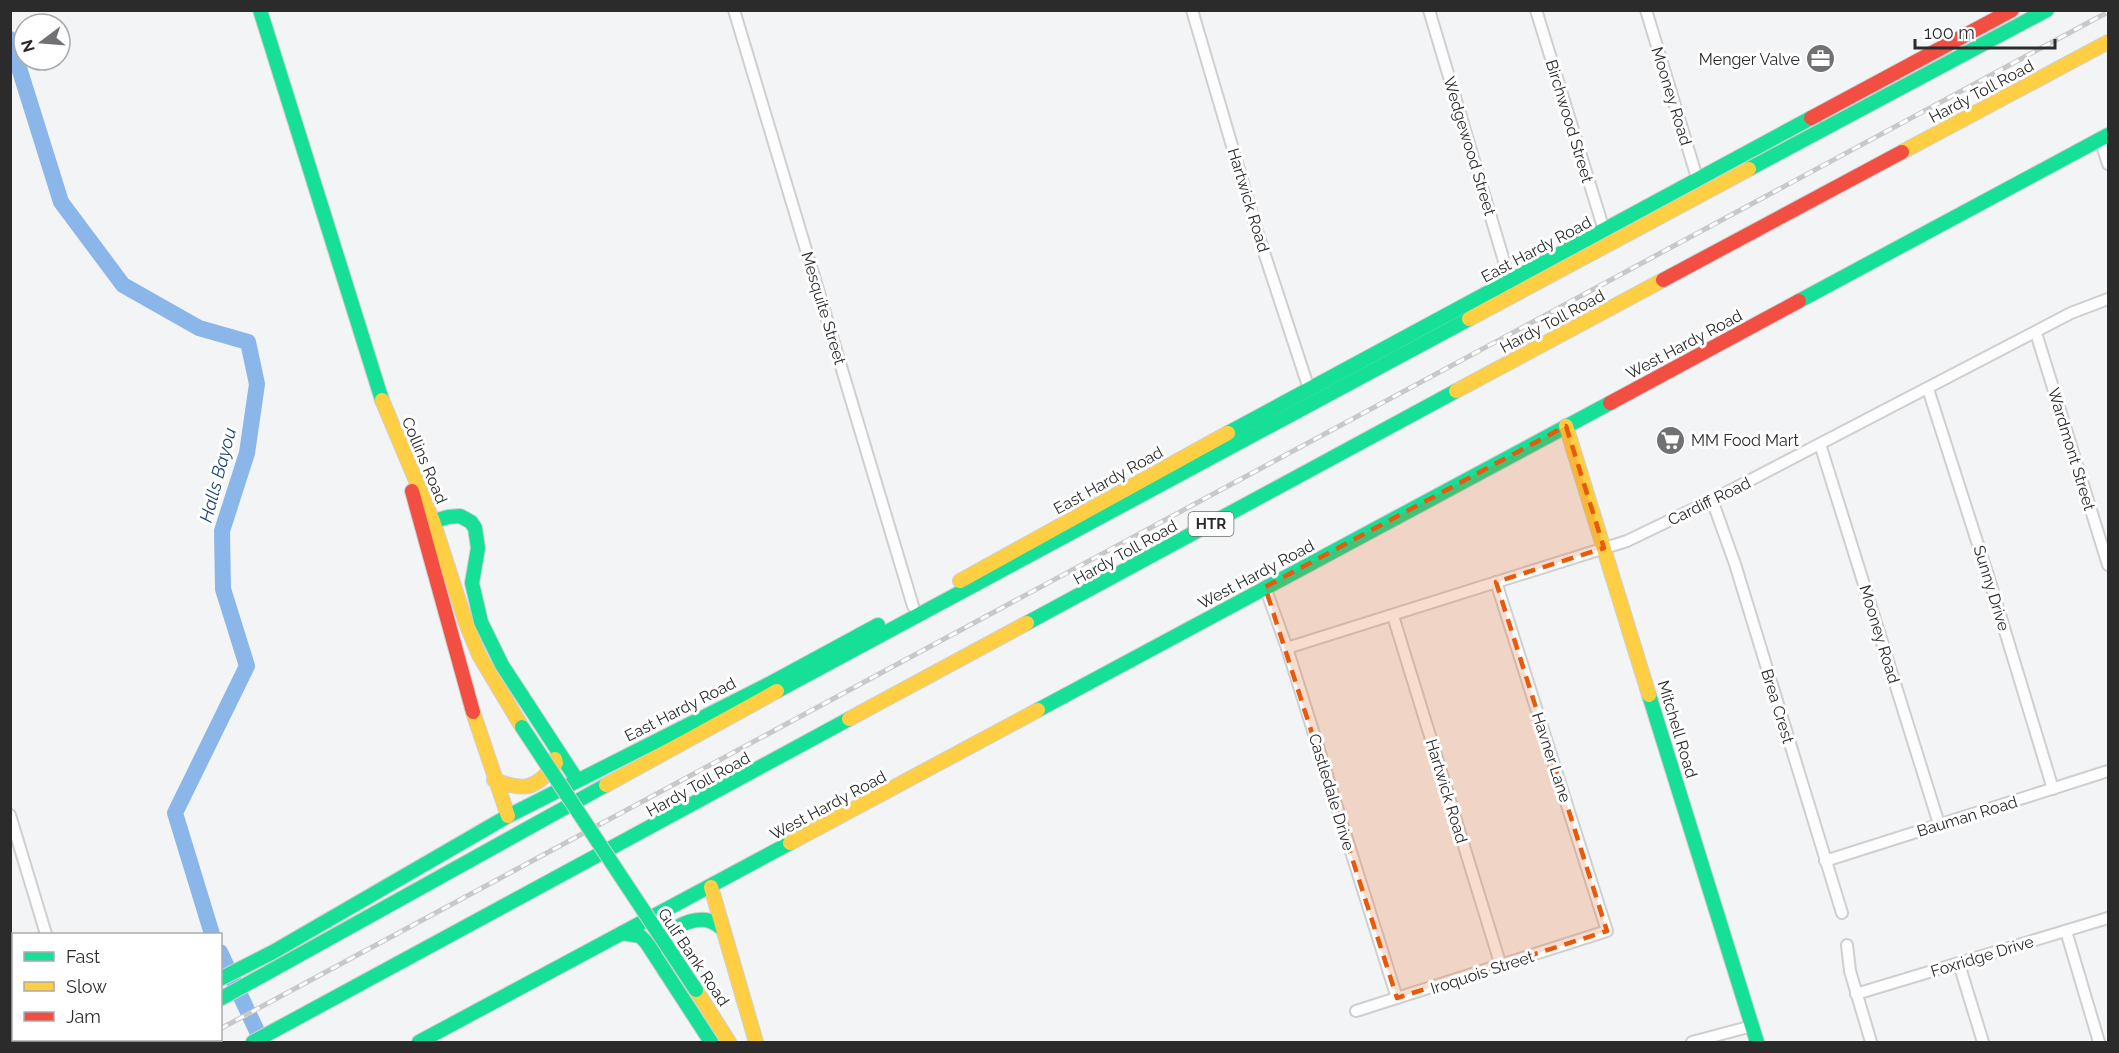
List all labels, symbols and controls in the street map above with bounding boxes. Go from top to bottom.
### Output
north arrow [12,12,72,72]
scale bar [1915,12,2054,50]
text: 100 m [1924,22,1975,43]
text: N [17,38,39,54]
office icon: Menger Valve [1805,43,1837,75]
street label: Mooney Road [1648,45,1696,148]
place label: Menger Valve [1699,50,1800,69]
street label: Hardy Toll Road [1926,56,2037,127]
street label: Birchwood Street [1542,57,1597,186]
street label: Wedgewood Street [1439,74,1500,218]
street label: Hartwick Road [1224,146,1273,254]
street label: East Hardy Road [1478,212,1595,286]
street label: Mesquite Street [797,249,850,367]
street label: Hardy Toll Road [1497,286,1608,357]
street label: West Hardy Road [1623,306,1746,383]
street label: Wardmont Street [2044,386,2099,513]
street label: Collins Road [398,414,451,506]
supermarket icon: MM Food Mart [1654,424,1686,456]
water label: Halls Bayou [195,425,240,525]
place label: MM Food Mart [1691,431,1799,450]
street label: East Hardy Road [1050,443,1166,518]
street label: Cardiff Road [1665,473,1754,530]
road number: HTR [1188,512,1234,536]
street label: Hardy Toll Road [1070,516,1181,589]
street label: West Hardy Road [1195,536,1318,613]
street label: Sunny Drive [1970,543,2014,633]
street label: Mooney Road [1856,583,1904,686]
street label: Brea Crest [1757,667,1798,746]
street label: East Hardy Road [622,673,739,746]
street label: Mitchell Road [1654,678,1701,780]
street label: Havner Lane [1528,710,1575,805]
street label: Castledale Drive [1305,731,1358,853]
street label: Hartwick Road [1422,737,1471,845]
street label: Hardy Toll Road [643,748,754,821]
street label: West Hardy Road [767,767,890,844]
street label: Bauman Road [1915,792,2020,841]
street label: Gulf Bank Road [654,905,733,1010]
street label: Foxridge Drive [1928,932,2036,981]
legend [12,933,222,1041]
text: Fast [66,946,100,967]
street label: Iroquois Street [1428,947,1537,998]
text: Slow [66,976,107,997]
text: Jam [66,1006,101,1027]

